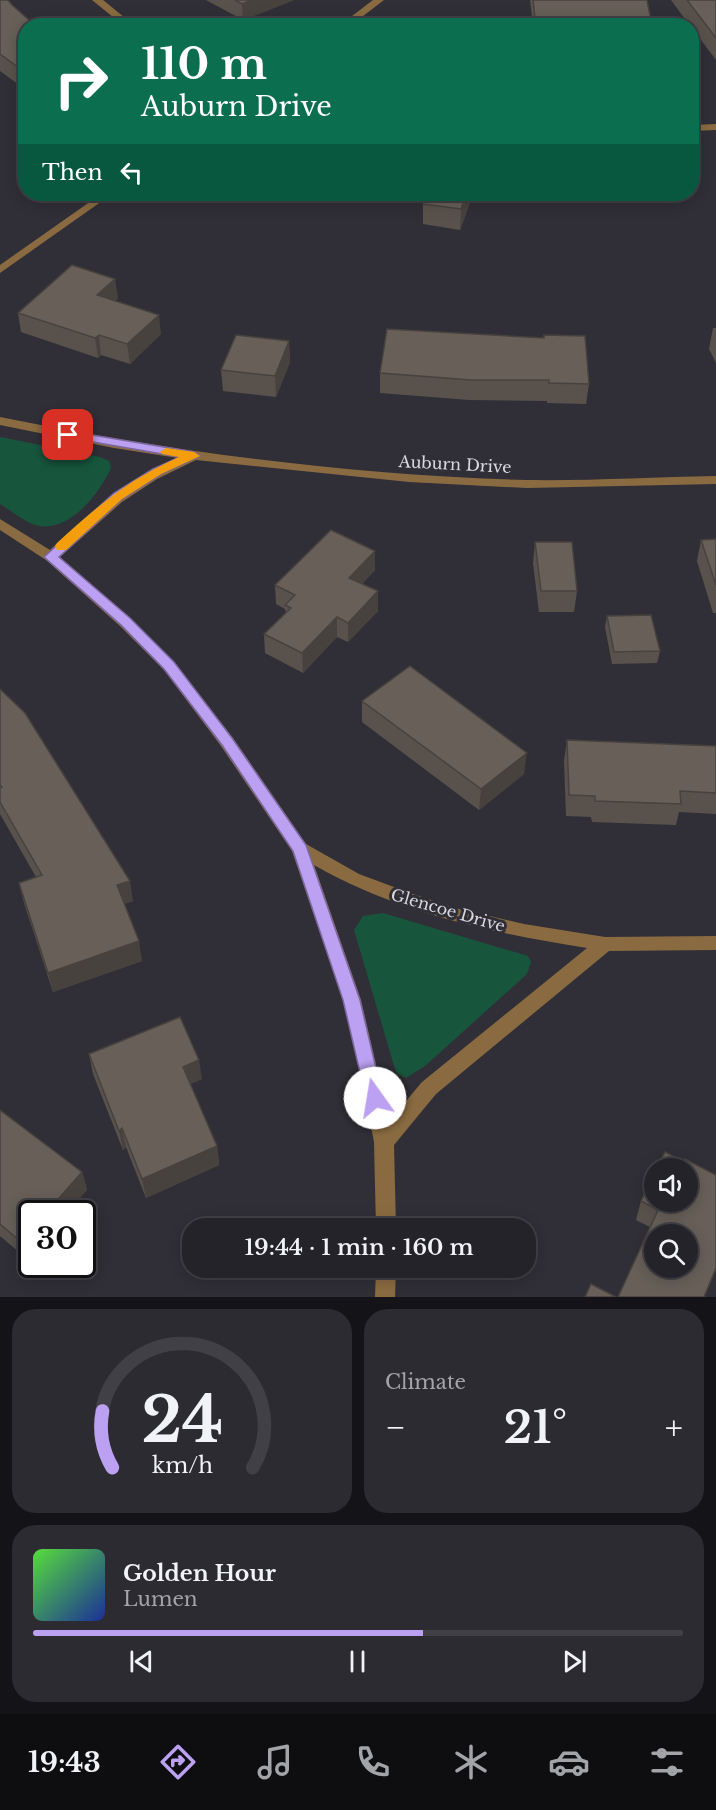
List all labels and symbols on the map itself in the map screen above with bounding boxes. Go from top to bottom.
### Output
pin [42,409,93,460]
street label: Auburn Drive [397,451,512,477]
street label: Glencoe Drive [389,884,507,936]
position arrow [343,1066,407,1130]
speed limit sign: 30 [18,1200,96,1278]

